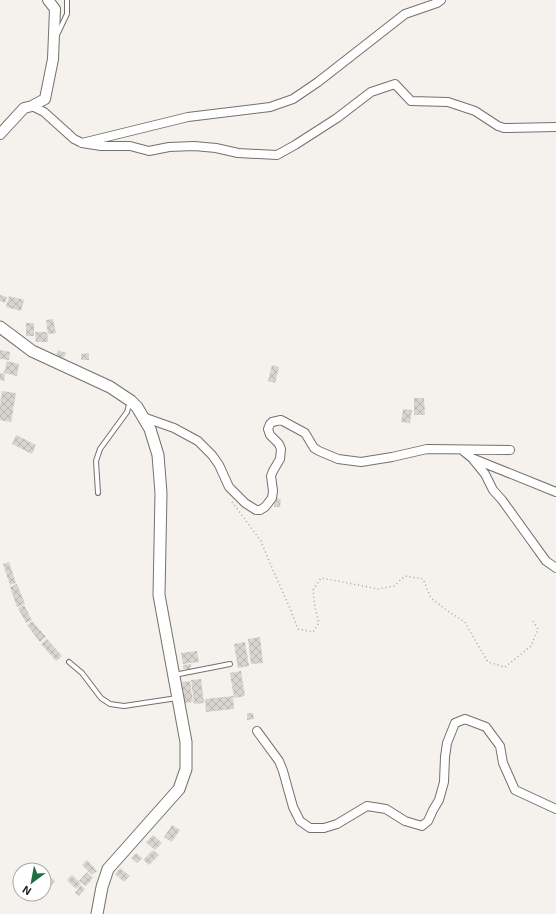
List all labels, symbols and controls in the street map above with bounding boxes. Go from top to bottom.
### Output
north arrow [12,862,52,902]
text: N [20,883,33,899]

